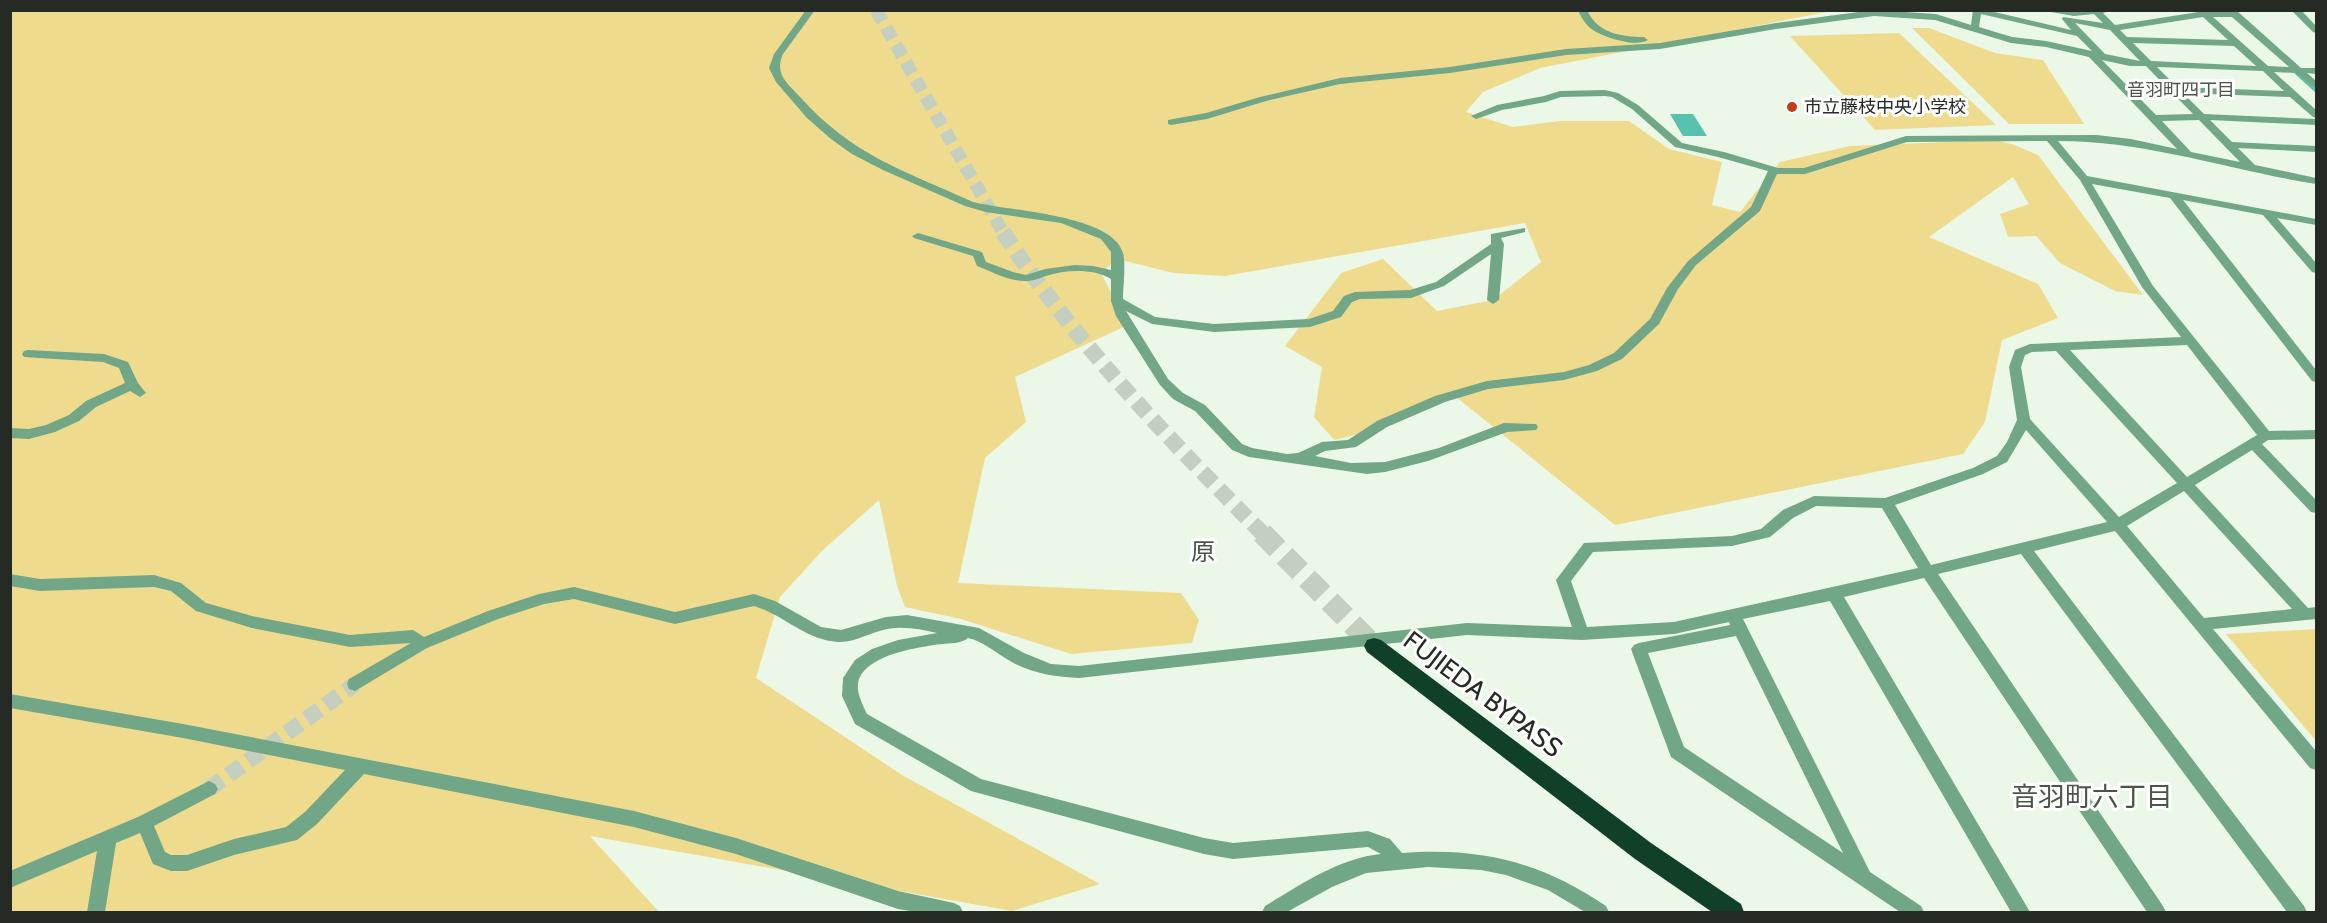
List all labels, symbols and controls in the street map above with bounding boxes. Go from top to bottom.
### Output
district label: 音羽町四丁目 [2127,79,2235,101]
place label: 市立藤枝中央小学校 [1804,96,1966,118]
marker: 市立藤枝中央小学校 [1785,100,1799,114]
district label: 原 [1191,537,1215,566]
street label: FUJIEDA BYPASS [1397,624,1569,764]
district label: 音羽町六丁目 [2011,780,2173,813]

